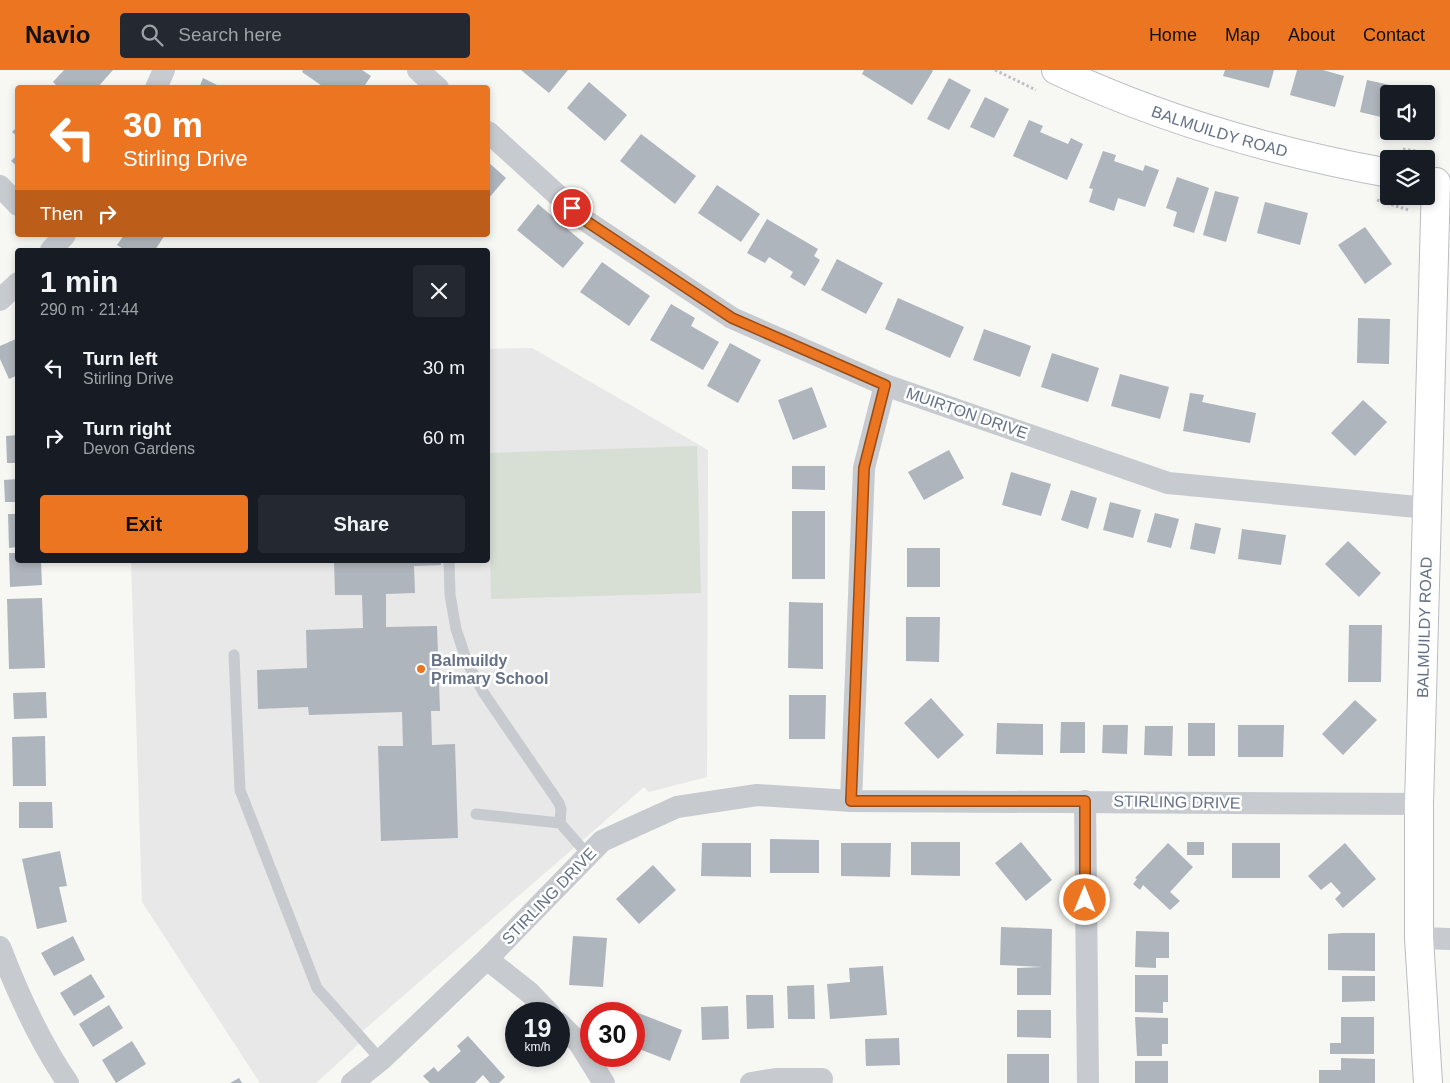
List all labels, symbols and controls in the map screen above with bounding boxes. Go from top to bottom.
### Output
search box [120,13,470,58]
text: Navio [25,21,90,48]
icon: search [138,21,166,49]
text: Search here [178,24,282,45]
text: Home [1149,25,1197,45]
text: Map [1225,25,1260,45]
text: About [1288,25,1335,45]
text: Contact [1363,25,1425,45]
map controls [1380,85,1435,205]
button: sound [1380,85,1435,140]
street label: BALMUILDY ROAD [1149,102,1289,159]
icon: left [40,105,105,170]
text: 30 m [123,105,203,144]
text: Stirling Drive [123,146,248,171]
button: layers [1380,150,1435,205]
pin [551,187,593,229]
icon: arrive [558,194,586,222]
icon: right [93,200,121,228]
text: Then [40,203,83,224]
text: 1 min [40,265,118,298]
button: close [413,265,465,317]
text: 290 m · 21:44 [40,301,139,318]
text: Turn left [83,348,158,369]
icon: left [40,354,68,382]
text: 30 m [423,357,465,378]
text: Stirling Drive [83,370,174,387]
street label: MUIRTON DRIVE [904,384,1030,442]
text: Turn right [83,418,171,439]
icon: right [40,424,68,452]
text: 60 m [423,427,465,448]
text: Devon Gardens [83,440,195,457]
button: Exit [40,495,248,553]
button: Share [258,495,465,553]
street label: BALMUILDY ROAD [1413,557,1434,698]
place label: Balmuildy Primary School [431,652,548,687]
marker: Balmuildy Primary School [415,663,427,675]
street label: STIRLING DRIVE [1113,792,1241,812]
street label: STIRLING DRIVE [499,844,599,948]
position arrow [1058,873,1110,925]
speed limit sign: 30 [580,1002,645,1067]
text: 19 [524,1014,551,1042]
text: km/h [524,1040,551,1054]

